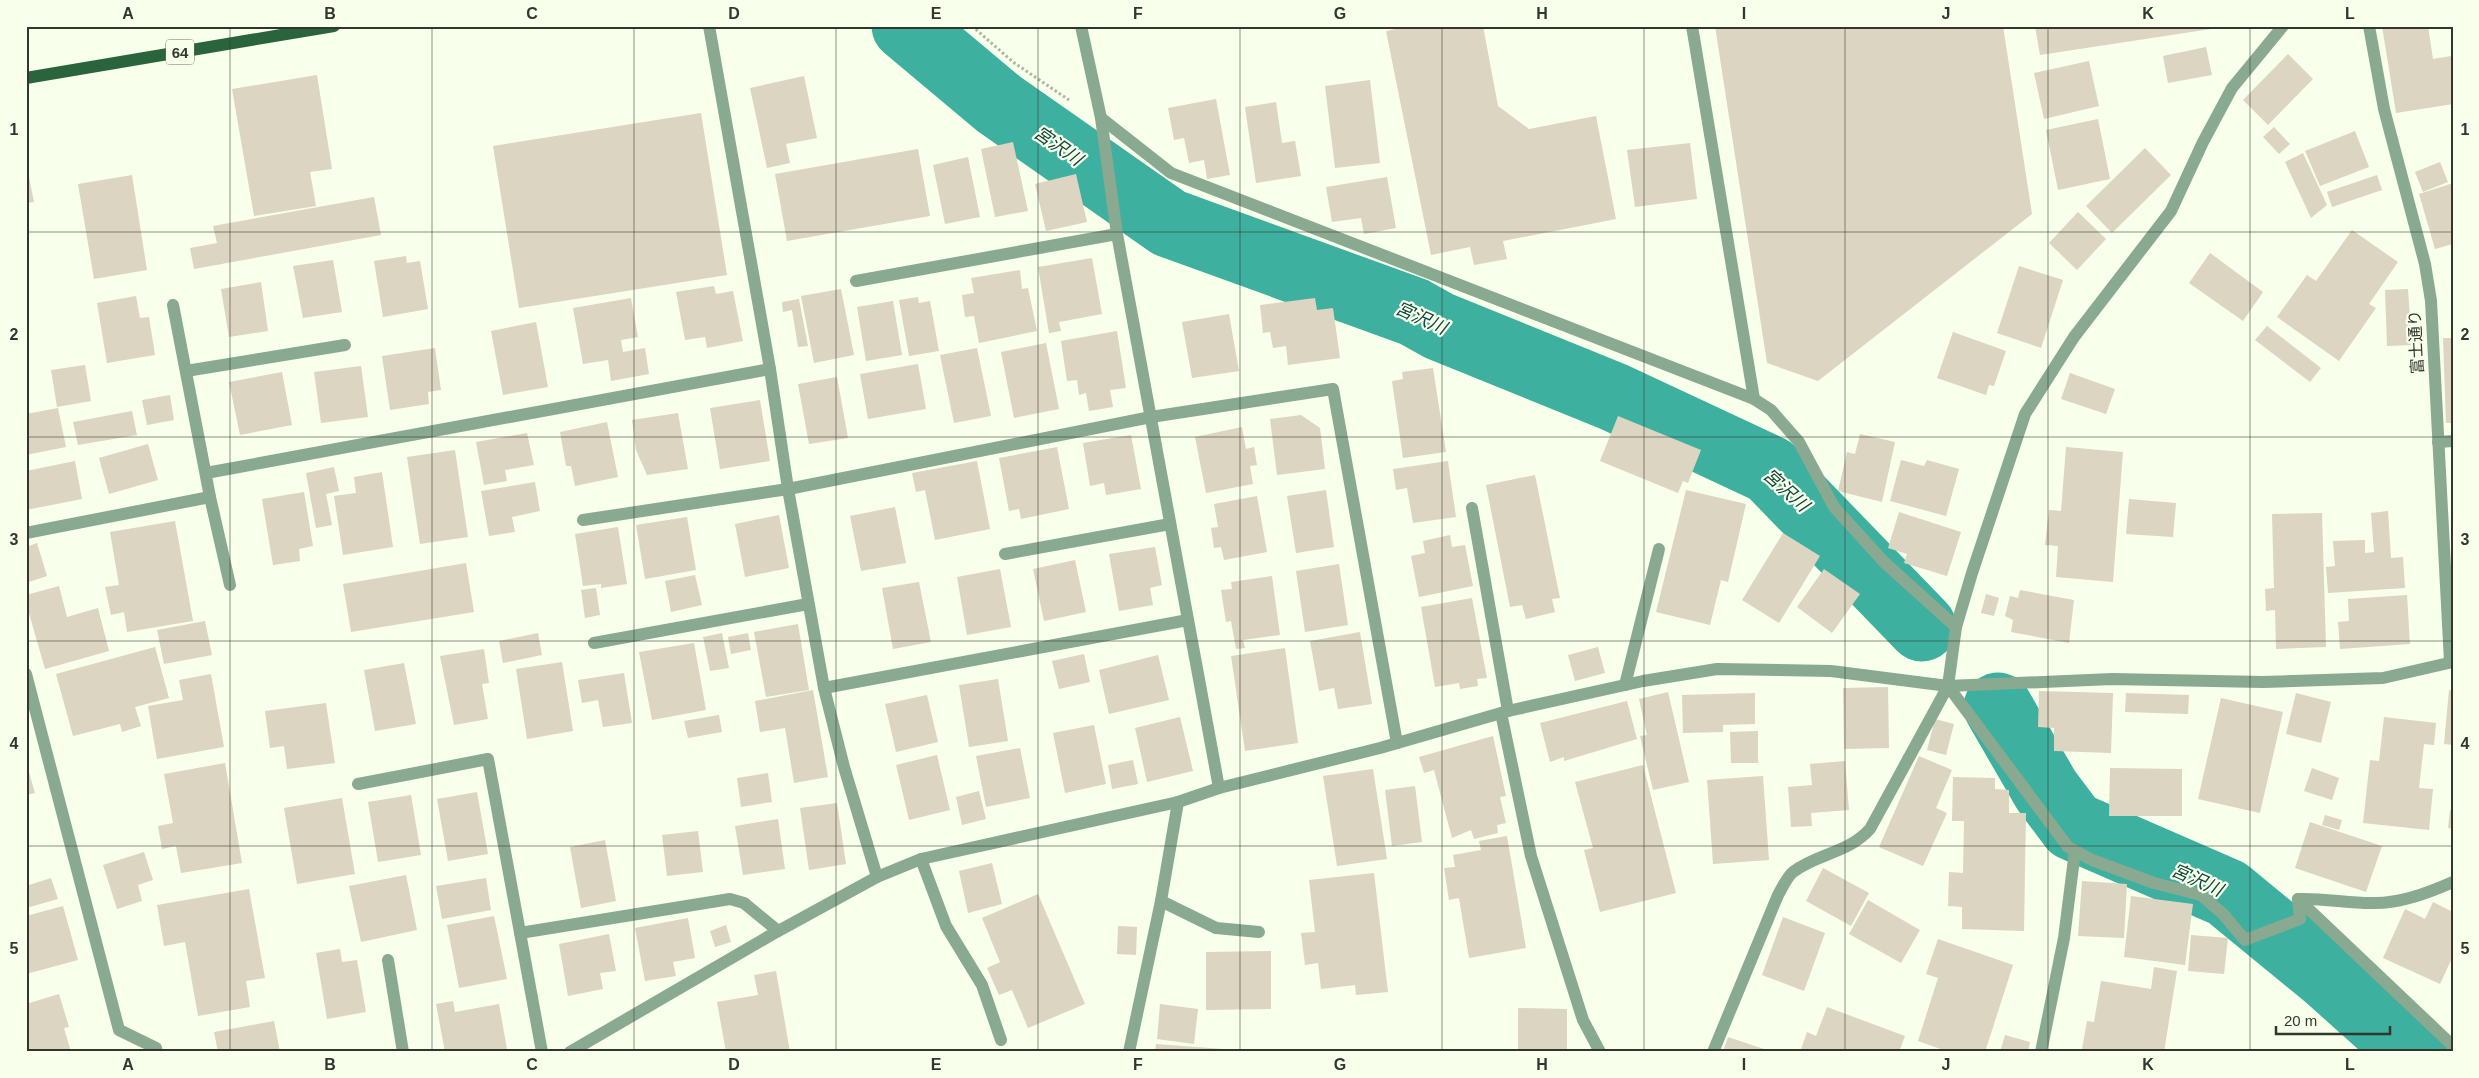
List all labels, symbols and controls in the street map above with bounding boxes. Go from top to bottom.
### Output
text: A [122,5,134,22]
text: B [324,5,336,22]
text: C [526,5,538,22]
text: D [728,5,740,22]
text: E [931,5,942,22]
text: F [1133,5,1143,22]
text: G [1334,5,1346,22]
text: H [1536,5,1548,22]
text: I [1742,5,1746,22]
text: J [1942,5,1950,22]
text: K [2142,5,2154,22]
text: L [2345,5,2355,22]
road number: 64 [166,40,194,64]
text: 1 [10,121,19,138]
text: 1 [2461,121,2470,138]
water label: 宮沢川 [1030,122,1087,171]
water label: 宮沢川 [1392,298,1452,339]
street label: 富士通り [2406,310,2426,374]
text: 2 [10,326,19,343]
text: 2 [2461,326,2470,343]
water label: 宮沢川 [1759,465,1814,517]
text: 3 [10,531,19,548]
text: 3 [2461,531,2470,548]
text: 4 [10,735,19,752]
text: 4 [2461,735,2470,752]
water label: 宮沢川 [2168,860,2228,901]
text: 5 [10,940,19,957]
text: 5 [2461,940,2470,957]
scale bar [2276,1003,2390,1035]
text: 20 m [2284,1012,2317,1029]
text: A [122,1056,134,1073]
text: B [324,1056,336,1073]
text: C [526,1056,538,1073]
text: D [728,1056,740,1073]
text: E [931,1056,942,1073]
text: F [1133,1056,1143,1073]
text: G [1334,1056,1346,1073]
text: H [1536,1056,1548,1073]
text: I [1742,1056,1746,1073]
text: J [1942,1056,1950,1073]
text: K [2142,1056,2154,1073]
text: L [2345,1056,2355,1073]

